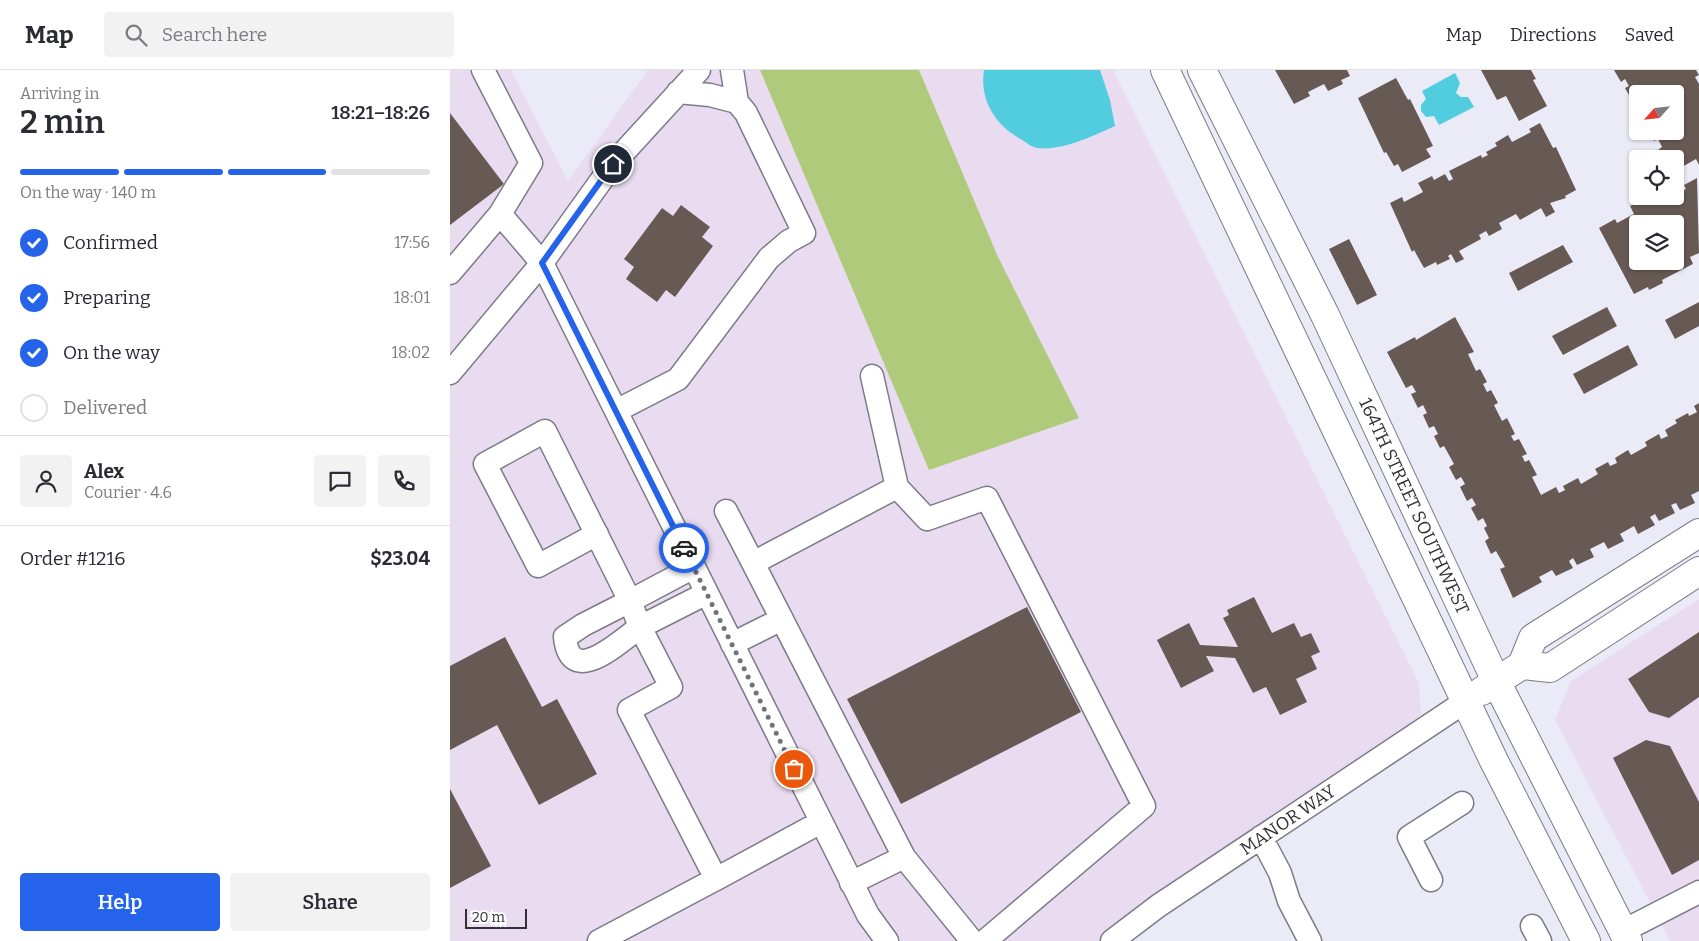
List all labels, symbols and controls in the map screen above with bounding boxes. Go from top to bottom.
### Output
search box [104,12,454,57]
text: Map [25,21,74,49]
icon: search [122,21,150,49]
text: Search here [162,23,267,46]
text: Map [1446,24,1482,46]
text: Directions [1510,24,1597,46]
text: Saved [1625,24,1674,46]
text: Arriving in [20,84,99,103]
north arrow [1629,85,1684,140]
map controls [1629,85,1684,270]
text: 18:21–18:26 [331,101,430,124]
text: 2 min [20,103,105,141]
pin [592,143,634,185]
icon: home [599,150,627,178]
button: locate [1629,150,1684,205]
text: On the way · 140 m [20,183,156,202]
button: layers [1629,215,1684,270]
icon: check [20,229,48,257]
text: Confirmed [63,231,158,254]
text: 17:56 [394,233,430,252]
icon: check [20,284,48,312]
text: Preparing [63,286,151,309]
text: 18:01 [394,288,430,307]
icon: check [20,339,48,367]
text: On the way [63,341,160,364]
text: 18:02 [392,343,430,362]
street label: 164TH STREET SOUTHWEST [1354,394,1474,618]
text: Delivered [63,396,147,419]
button: person [20,455,72,507]
button: chat [314,455,366,507]
button: phone [378,455,430,507]
text: Alex [84,460,124,483]
text: Courier · 4.6 [84,483,172,502]
courier [659,523,709,573]
icon: car [670,534,698,562]
text: Order #1216 [20,547,125,570]
text: $23.04 [370,547,430,570]
pin [773,748,815,790]
icon: bag [780,755,808,783]
street label: MANOR WAY [1236,780,1340,860]
button: Help [20,873,220,931]
button: Share [230,873,430,931]
scale bar [465,906,528,929]
text: 20 m [472,909,505,926]

